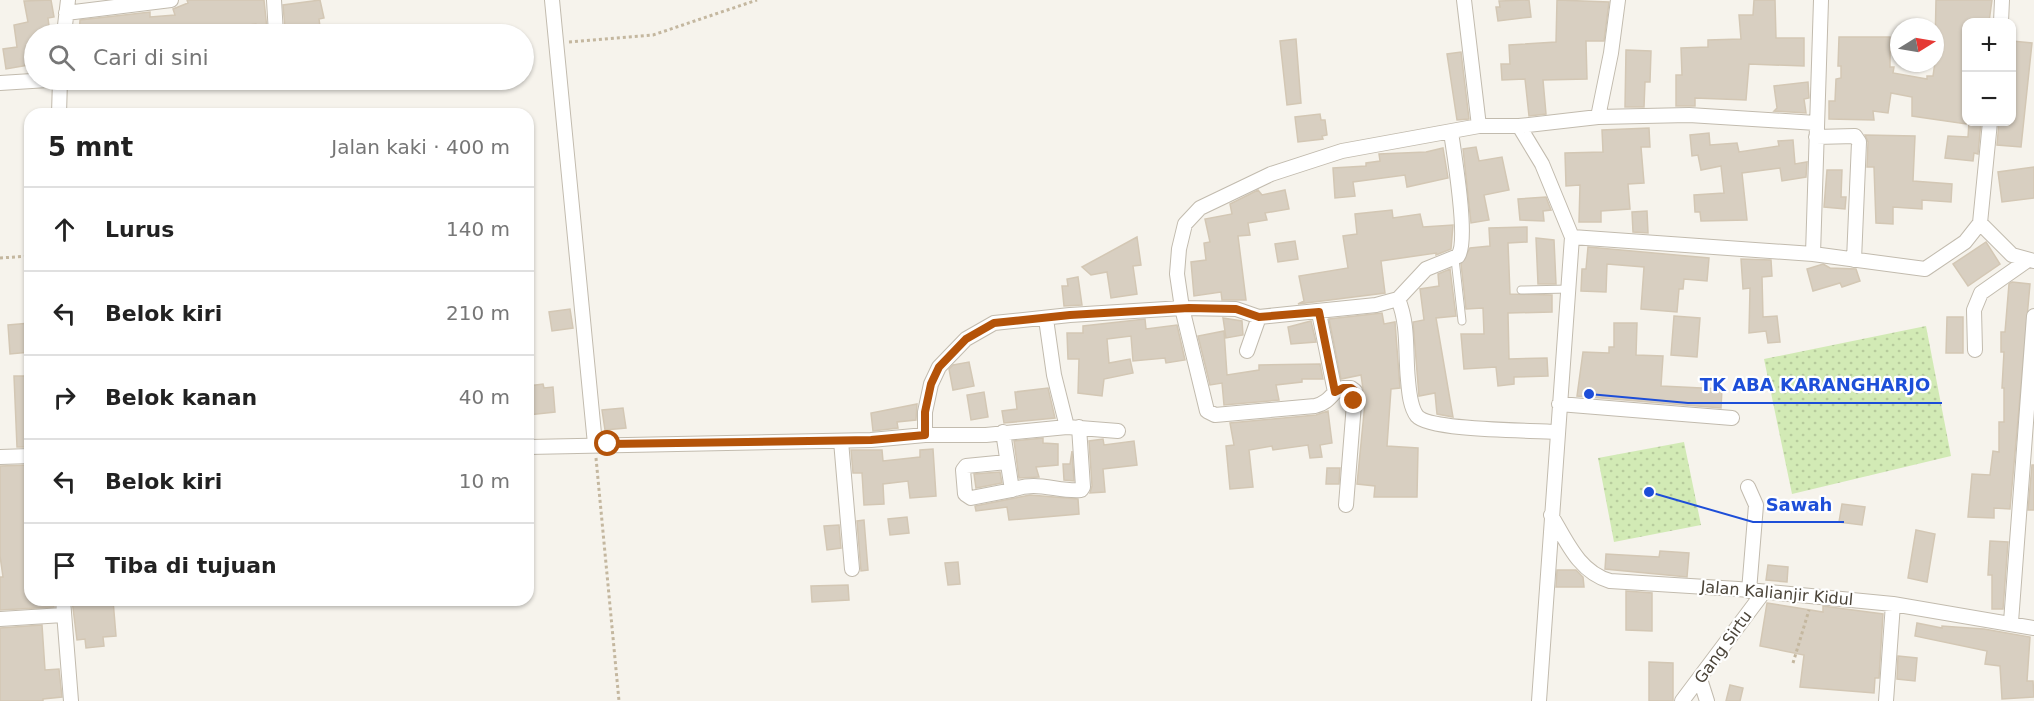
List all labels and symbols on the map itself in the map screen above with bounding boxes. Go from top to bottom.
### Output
north arrow [1890,18,1944,72]
callout: TK ABA KARANGHARJO [1688,367,1942,403]
text: TK ABA KARANGHARJO [1700,374,1930,395]
route end [1340,387,1366,413]
route start [594,430,620,456]
callout: Sawah [1753,486,1844,522]
text: Sawah [1766,494,1832,515]
street label: Jalan Kalianjir Kidul [1699,577,1854,609]
street label: Gang Sirtu [1690,607,1756,687]

